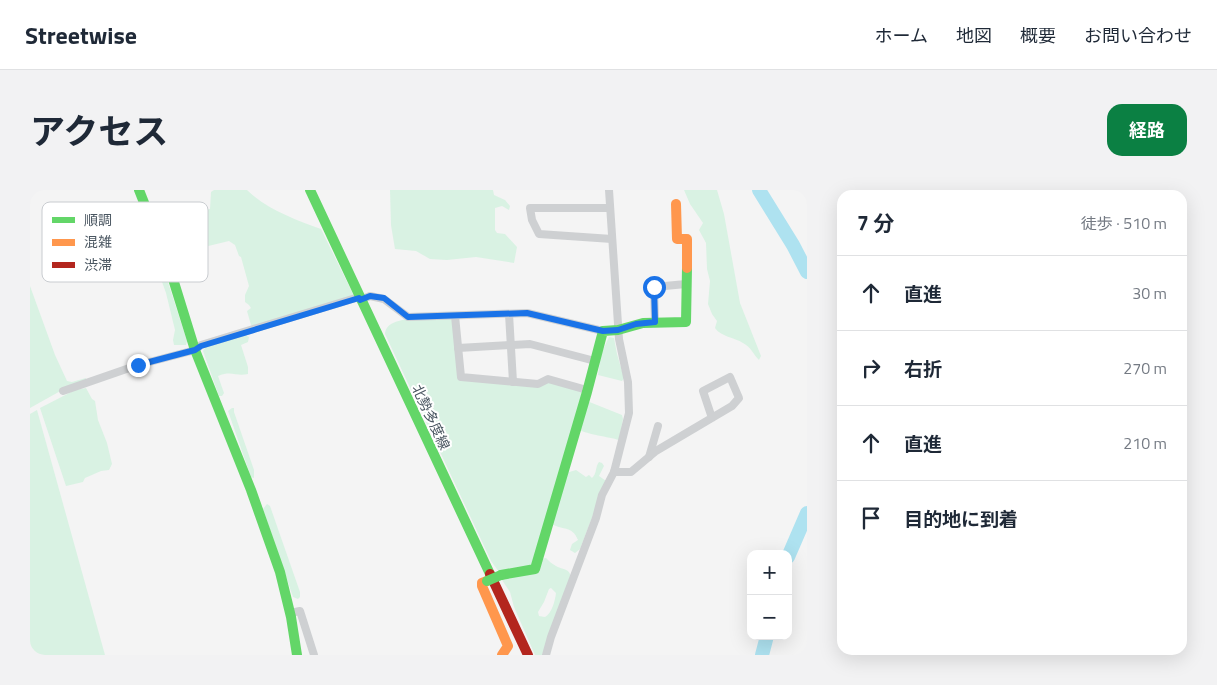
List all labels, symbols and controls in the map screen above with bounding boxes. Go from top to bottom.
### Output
text: Streetwise [25,17,137,53]
text: ホーム [875,22,928,49]
text: 地図 [956,22,992,49]
text: 概要 [1020,22,1056,49]
text: お問い合わせ [1084,22,1192,49]
text: アクセス [30,104,168,158]
button: 経路 [1107,104,1187,156]
legend [42,202,208,282]
text: 7 分 [857,207,894,239]
text: 順調 [84,209,112,230]
text: 徒歩 · 510 m [1081,211,1167,235]
text: 混雑 [84,231,112,252]
text: 渋滞 [84,254,112,275]
route start [643,276,666,299]
icon: ahead [857,279,885,307]
text: 直進 [904,279,942,308]
text: 30 m [1132,281,1167,305]
route end [127,354,150,377]
icon: right [857,354,885,382]
text: 右折 [904,354,942,383]
text: 270 m [1123,356,1167,380]
street label: 北勢多度線 [407,381,456,453]
icon: ahead [857,429,885,457]
text: 直進 [904,429,942,458]
text: 210 m [1123,431,1167,455]
icon: arrive [857,504,885,532]
text: 目的地に到着 [904,504,1018,533]
map controls [747,550,792,640]
button: + [747,550,792,595]
button: − [747,595,792,640]

